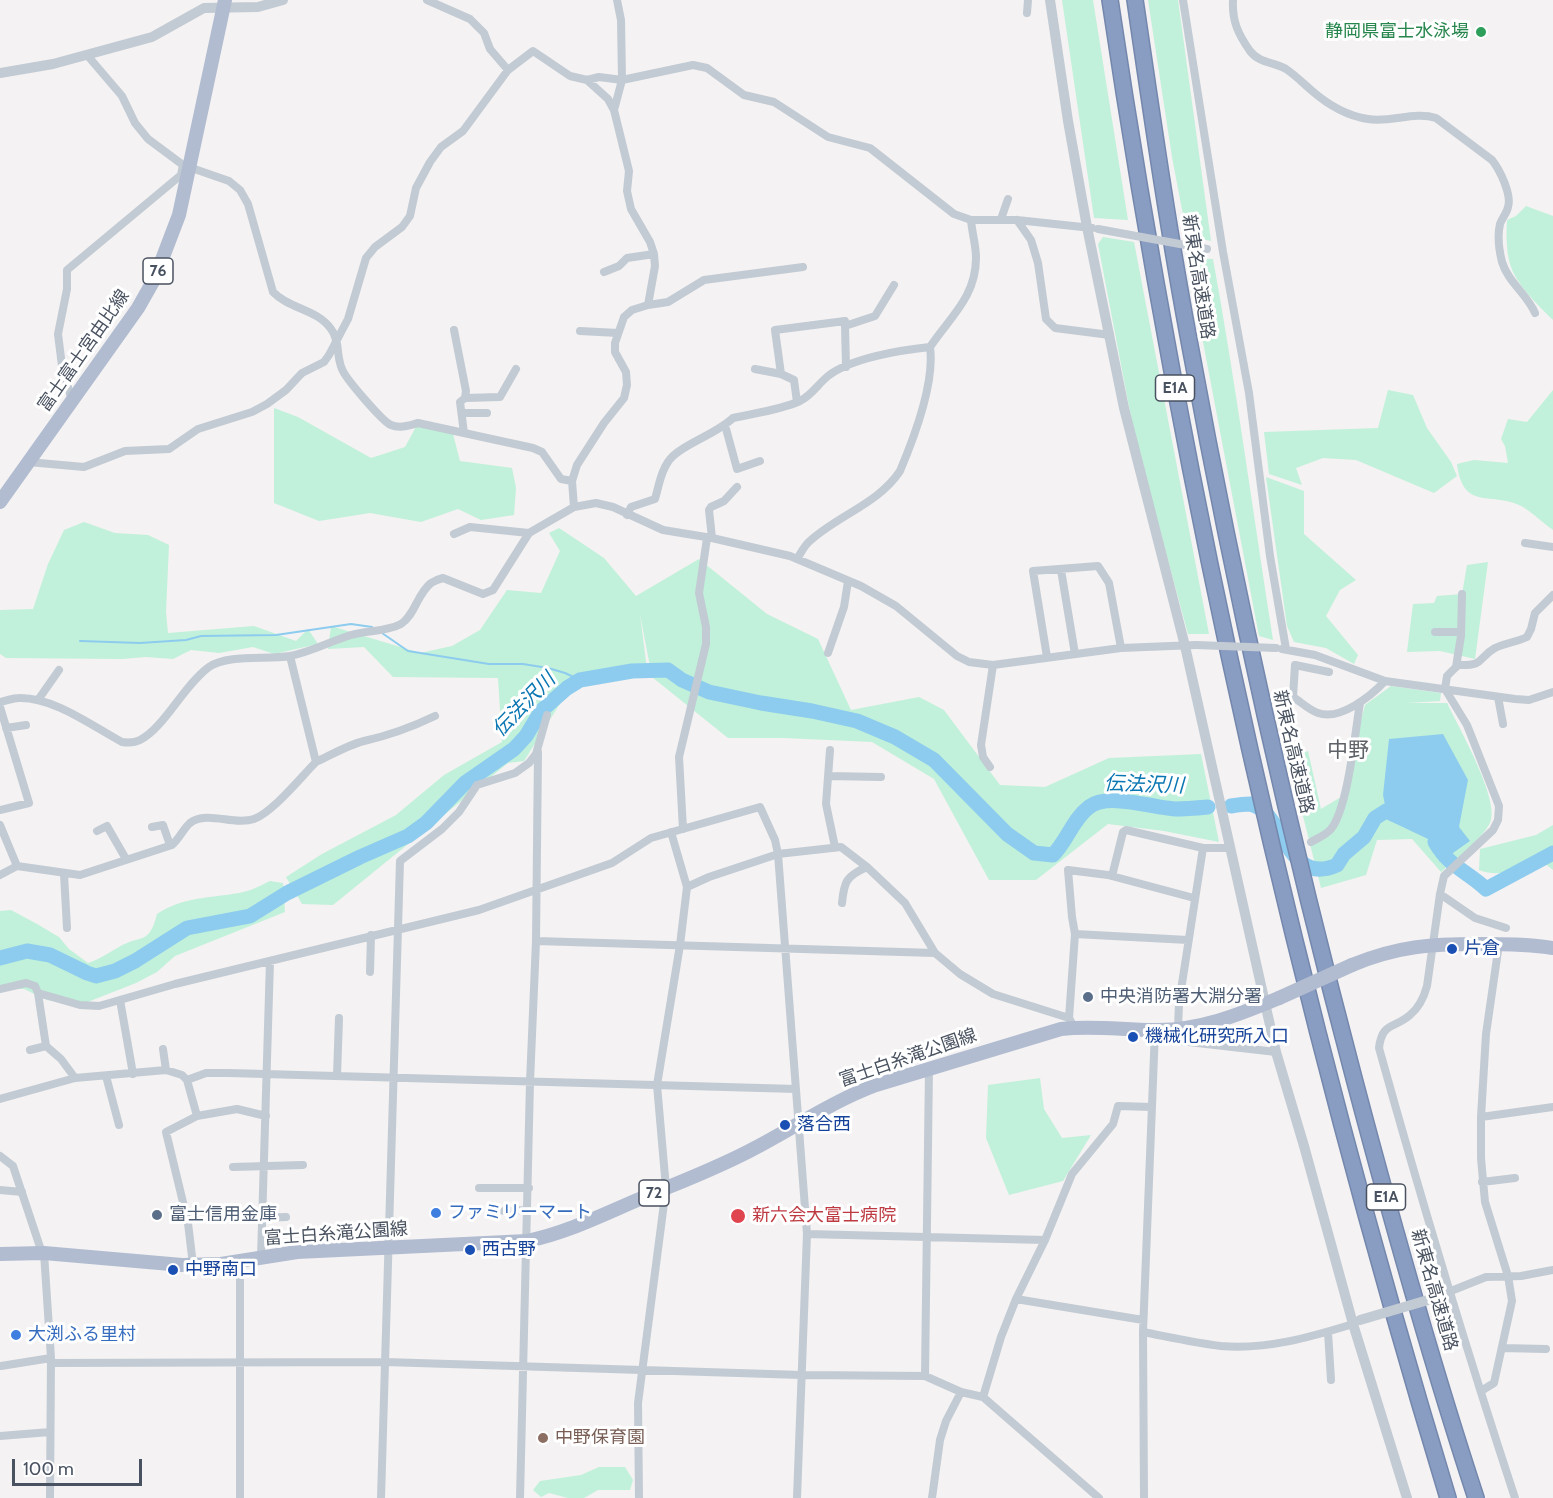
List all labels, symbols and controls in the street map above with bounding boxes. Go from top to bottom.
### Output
place label: 静岡県富士水泳場 [1325,21,1469,43]
marker: 静岡県富士水泳場 [1474,25,1488,39]
street label: 新東名高速道路 [1177,213,1219,341]
road number: 76 [143,258,173,284]
street label: 富士富士宮由比線 [34,286,134,416]
road number: E1A [1156,375,1194,401]
water label: 伝法沢川 [488,668,560,742]
street label: 新東名高速道路 [1268,688,1318,816]
district label: 中野 [1327,738,1369,764]
water label: 伝法沢川 [1104,772,1184,798]
place label: 片倉 [1464,938,1500,960]
marker: 片倉 [1445,942,1459,956]
place label: 中央消防署大淵分署 [1100,986,1262,1008]
marker: 中央消防署大淵分署 [1081,990,1095,1004]
street label: 富士白糸滝公園線 [836,1024,980,1092]
place label: 機械化研究所入口 [1145,1026,1289,1048]
marker: 機械化研究所入口 [1126,1030,1140,1044]
place label: 落合西 [797,1114,851,1136]
marker: 落合西 [778,1118,792,1132]
road number: 72 [639,1180,669,1206]
road number: E1A [1366,1184,1406,1210]
place label: ファミリーマート [448,1202,592,1224]
place label: 富士信用金庫 [169,1204,277,1226]
place label: 新六会大富士病院 [752,1205,896,1227]
marker: ファミリーマート [429,1206,443,1220]
marker: 新六会大富士病院 [729,1207,747,1225]
marker: 富士信用金庫 [150,1208,164,1222]
street label: 富士白糸滝公園線 [263,1218,409,1250]
street label: 新東名高速道路 [1406,1226,1462,1354]
place label: 西古野 [482,1239,536,1261]
marker: 西古野 [463,1243,477,1257]
place label: 中野南口 [185,1259,257,1281]
marker: 中野南口 [166,1263,180,1277]
place label: 大渕ふる里村 [28,1324,136,1346]
marker: 大渕ふる里村 [9,1328,23,1342]
place label: 中野保育園 [555,1427,645,1449]
marker: 中野保育園 [536,1431,550,1445]
scale bar [15,1447,146,1485]
text: 100 m [23,1458,74,1480]

